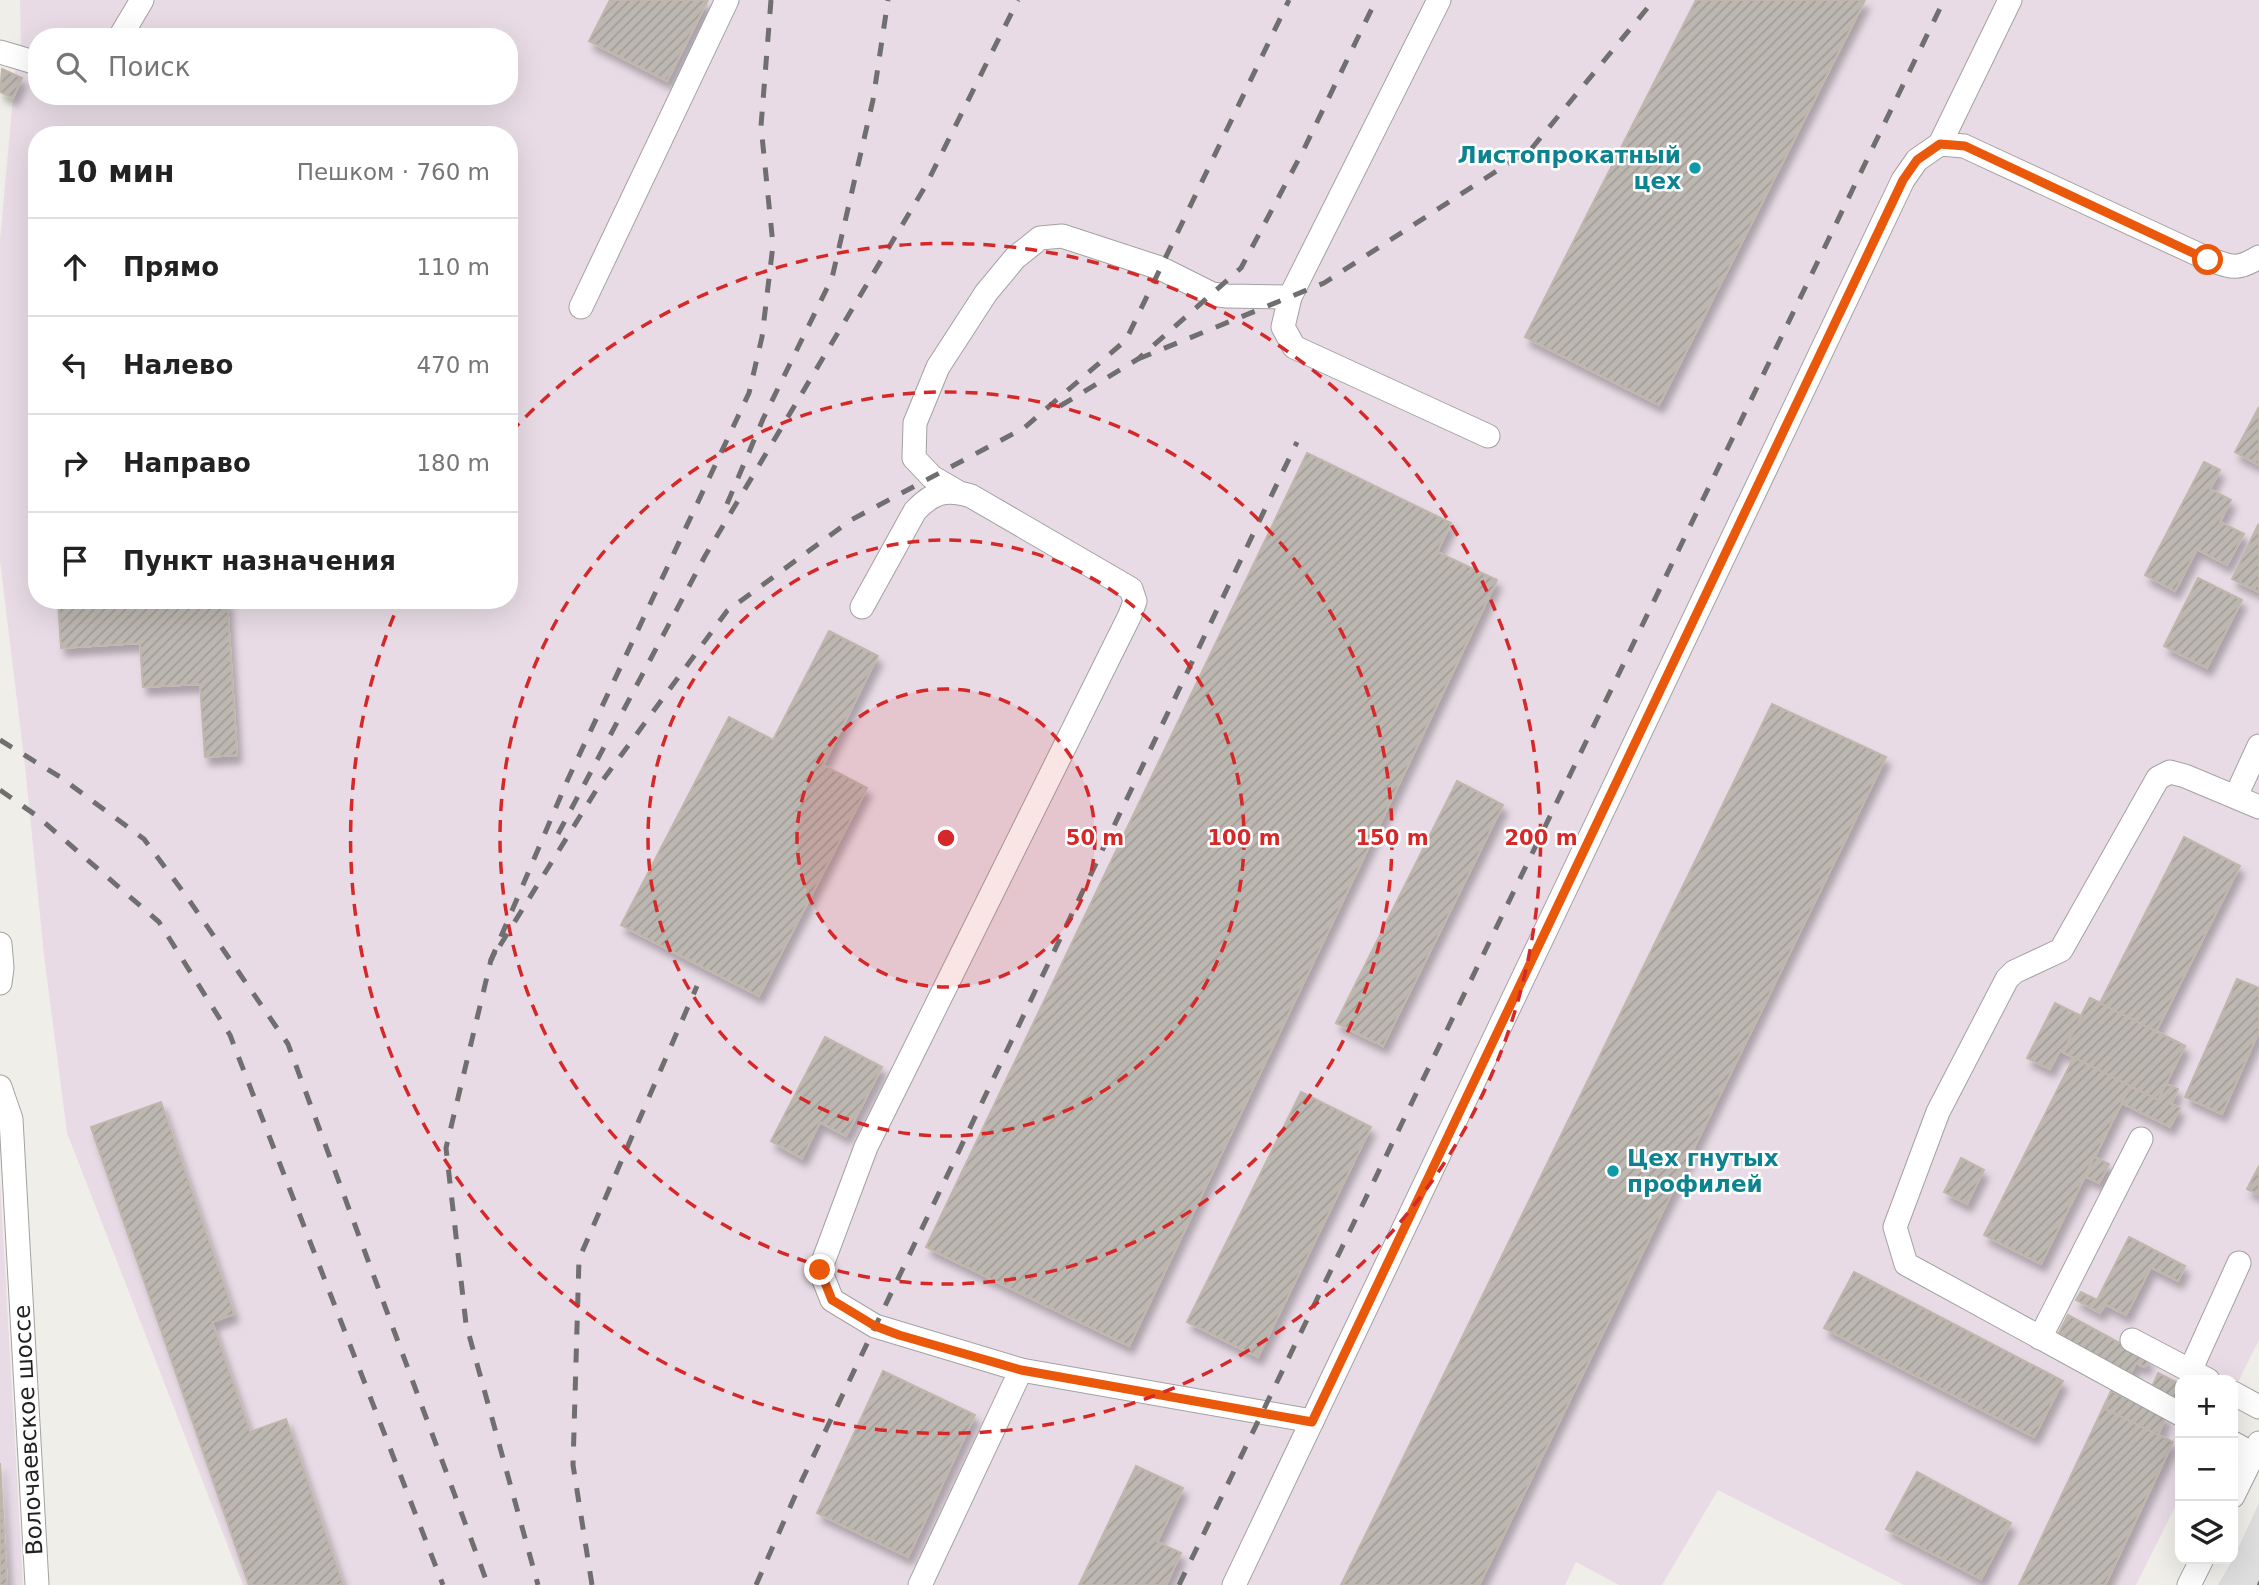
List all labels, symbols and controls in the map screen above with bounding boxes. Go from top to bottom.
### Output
search box [28,28,518,105]
icon: search [52,48,90,86]
text: Поиск [108,52,190,82]
place label: Листопрокатный цех [1458,142,1681,194]
text: 10 мин [56,154,174,189]
text: Пешком · 760 m [297,159,490,185]
marker: Листопрокатный цех [1687,160,1703,176]
route start [2192,244,2223,275]
icon: ahead [56,248,94,286]
text: Прямо [123,252,219,282]
text: 110 m [416,254,490,280]
icon: left [56,346,94,384]
text: Налево [123,350,233,380]
text: 470 m [416,352,490,378]
icon: right [56,444,94,482]
text: Направо [123,448,251,478]
text: 180 m [416,450,490,476]
icon: arrive [56,542,94,580]
text: Пункт назначения [123,546,396,576]
centre of rings [934,826,958,850]
text: 50 m [1066,826,1124,850]
text: 100 m [1207,826,1281,850]
text: 150 m [1355,826,1429,850]
text: 200 m [1504,826,1578,850]
place label: Цех гнутых профилей [1627,1145,1779,1197]
marker: Цех гнутых профилей [1605,1163,1621,1179]
route end [804,1254,835,1285]
street label: Волочаевское шоссе [8,1304,48,1556]
map controls [2175,1375,2238,1564]
button: + [2175,1375,2238,1438]
button: − [2175,1438,2238,1501]
button: layers [2175,1501,2238,1564]

